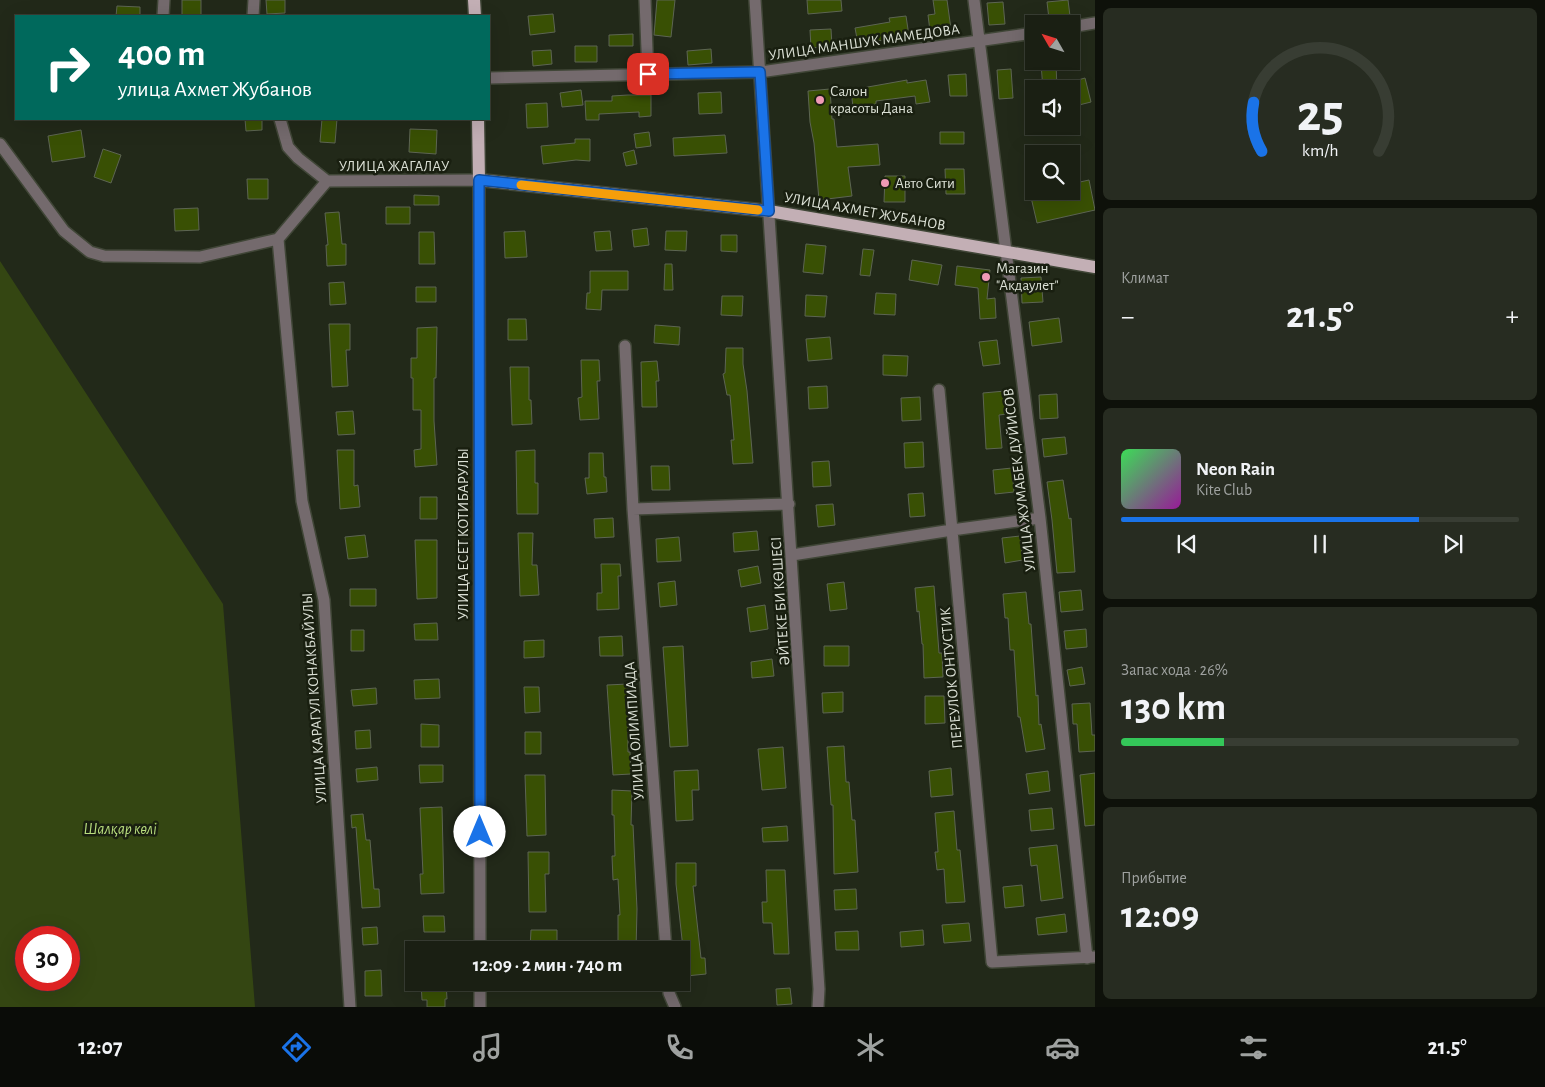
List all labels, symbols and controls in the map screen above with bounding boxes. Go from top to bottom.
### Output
north arrow [1025,15,1080,70]
map controls [1025,15,1080,200]
street label: УЛИЦА МАНШУК МАМЕДОВА [768,22,961,63]
icon: right [35,35,100,100]
text: 400 m [118,37,206,72]
pin [627,53,669,95]
icon: arrive [634,60,662,88]
text: улица Ахмет Жубанов [118,78,312,100]
button: sound [1025,80,1080,135]
place label: Салон красоты Дана [830,84,913,116]
text: 25 [1297,88,1343,140]
marker: Салон красоты Дана [814,94,826,106]
text: km/h [1302,142,1338,160]
button: search [1025,145,1080,200]
street label: УЛИЦА ЖАГАЛАУ [339,159,450,174]
place label: Авто Сити [895,176,955,191]
marker: Авто Сити [879,177,891,189]
street label: УЛИЦА АХМЕТ ЖУБАНОВ [783,190,947,233]
place label: Магазин "Акдаулет" [996,261,1059,293]
text: Климат [1121,270,1169,286]
marker: Магазин "Акдаулет" [980,271,992,283]
text: 21.5° [1286,297,1354,335]
text: − [1121,303,1134,331]
text: + [1506,303,1519,331]
street label: УЛИЦА ЖУМАБЕК ДУЙИСОВ [1001,387,1038,573]
street label: УЛИЦА ЕСЕТ КОТИБАРУЛЫ [456,448,471,620]
text: Neon Rain [1196,460,1275,479]
text: Kite Club [1196,482,1252,498]
icon: previous [1173,530,1201,558]
icon: pause [1306,530,1334,558]
icon: next [1439,530,1467,558]
street label: ӘЙТЕКЕ БИ КӨШЕСІ [769,536,792,666]
street label: УЛИЦА КАРАГУЛ КОНАКБАЙУЛЫ [300,592,329,804]
street label: ПЕРЕУЛОК ОНТУСТИК [938,606,965,749]
street label: УЛИЦА ОЛИМПИАДА [622,661,647,801]
text: Запас хода · 26% [1121,662,1228,678]
text: 130 km [1121,689,1226,727]
position arrow [453,805,505,857]
water label: Шалқар көлі [83,821,157,838]
text: Прибытие [1121,870,1187,886]
text: 12:09 [1121,897,1199,935]
speed limit sign: 30 [15,926,80,991]
text: 12:09 · 2 мин · 740 m [473,956,622,975]
icon: directions [279,1030,314,1065]
icon: music [470,1030,505,1065]
icon: phone [662,1030,697,1065]
icon: climate [853,1030,888,1065]
icon: car [1045,1030,1080,1065]
icon: filters [1236,1030,1271,1065]
text: 12:07 [78,1036,123,1058]
text: 21.5° [1427,1036,1467,1058]

